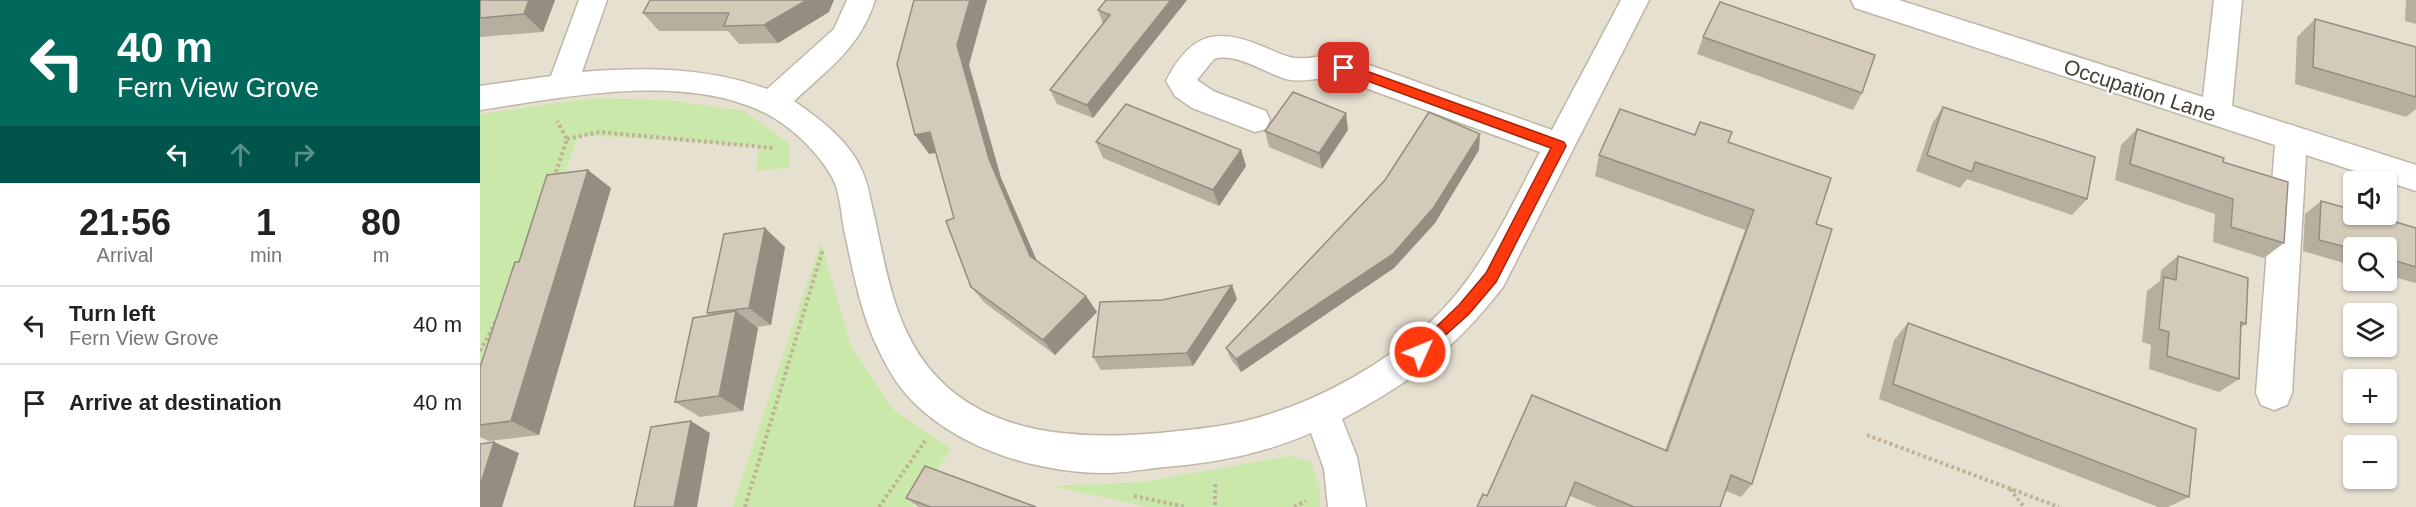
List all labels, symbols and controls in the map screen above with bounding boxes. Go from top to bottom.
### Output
icon: left [18,24,96,102]
text: 40 m [117,24,213,71]
pin [1318,42,1369,93]
icon: arrive [1327,51,1360,84]
street label: Occupation Lane [2061,55,2219,125]
text: Fern View Grove [117,73,319,103]
icon: left [161,138,194,171]
icon: ahead [224,138,257,171]
icon: right [287,138,320,171]
map controls [2343,171,2397,489]
button: sound [2343,171,2397,225]
text: 21:56 [79,202,171,243]
text: 1 [256,202,276,243]
text: 80 [361,202,401,243]
button: search [2343,237,2397,291]
text: Arrival [97,244,153,266]
text: min [250,244,282,266]
text: m [373,244,389,266]
text: Turn left [69,301,155,326]
button: layers [2343,303,2397,357]
icon: left [18,309,51,342]
text: 40 m [413,312,462,337]
position arrow [1388,320,1452,384]
text: Fern View Grove [69,327,219,349]
button: + [2343,369,2397,423]
icon: arrive [18,387,51,420]
text: Arrive at destination [69,390,282,415]
text: 40 m [413,390,462,415]
button: − [2343,435,2397,489]

